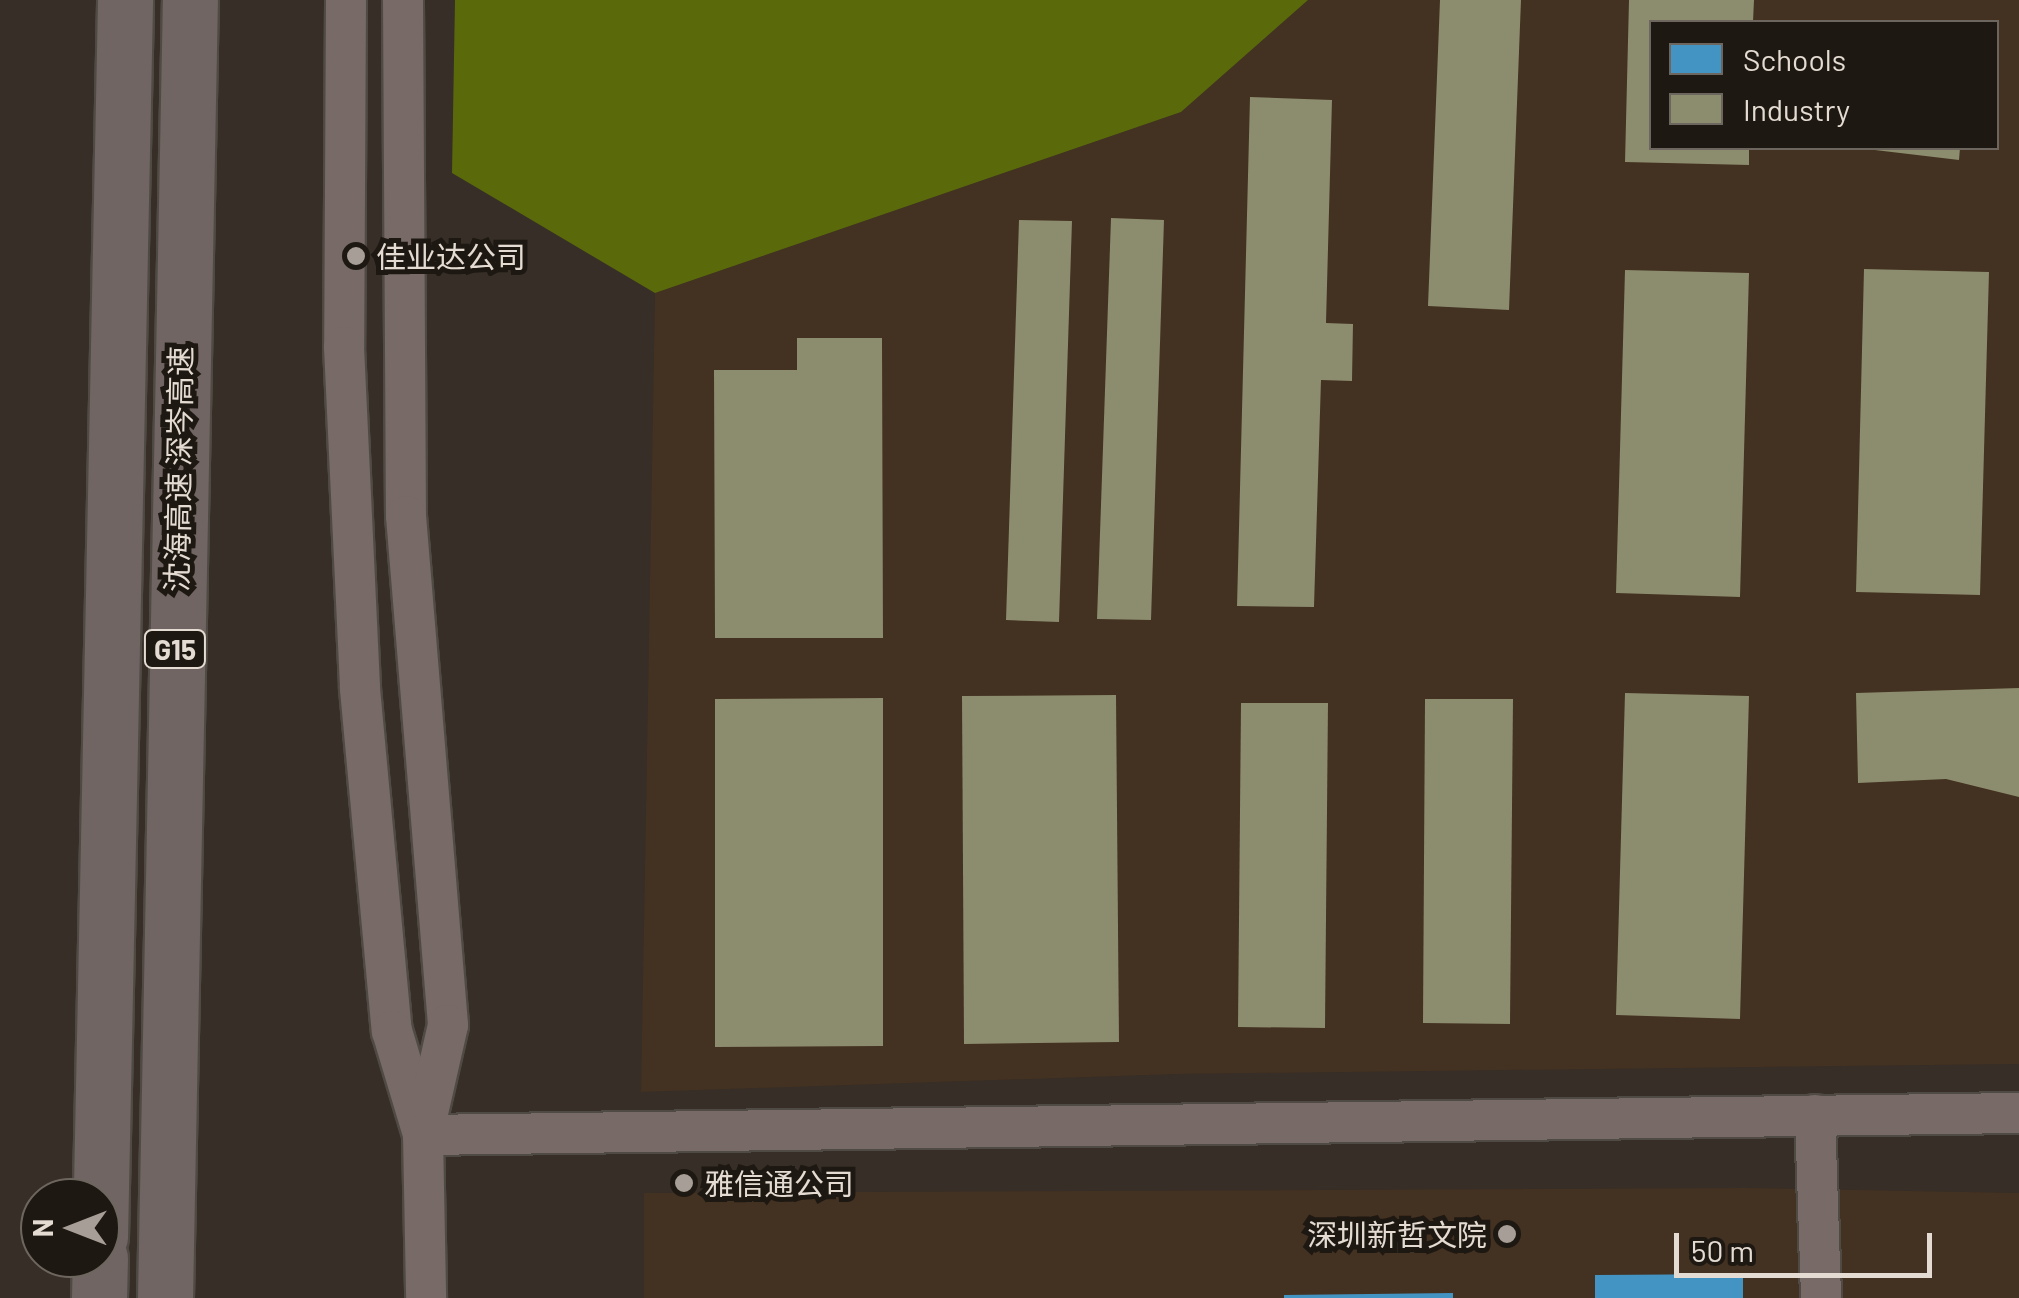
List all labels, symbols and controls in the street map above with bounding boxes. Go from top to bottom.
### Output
legend [1649,20,1999,150]
text: Schools [1743,41,1846,77]
text: Industry [1743,91,1850,127]
place label: 佳业达公司 [376,238,526,274]
marker: 佳业达公司 [345,245,367,267]
street label: 沈海高速 深岑高速 [158,346,198,592]
road number: G15 [142,626,208,672]
place label: 雅信通公司 [704,1165,854,1201]
marker: 雅信通公司 [673,1172,695,1194]
north arrow [20,1178,120,1278]
scale bar [1679,1213,1936,1275]
place label: 深圳新哲文院 [1307,1216,1487,1252]
text: N [25,1219,59,1237]
marker: 深圳新哲文院 [1496,1223,1518,1245]
text: 50 m [1691,1232,1754,1268]

